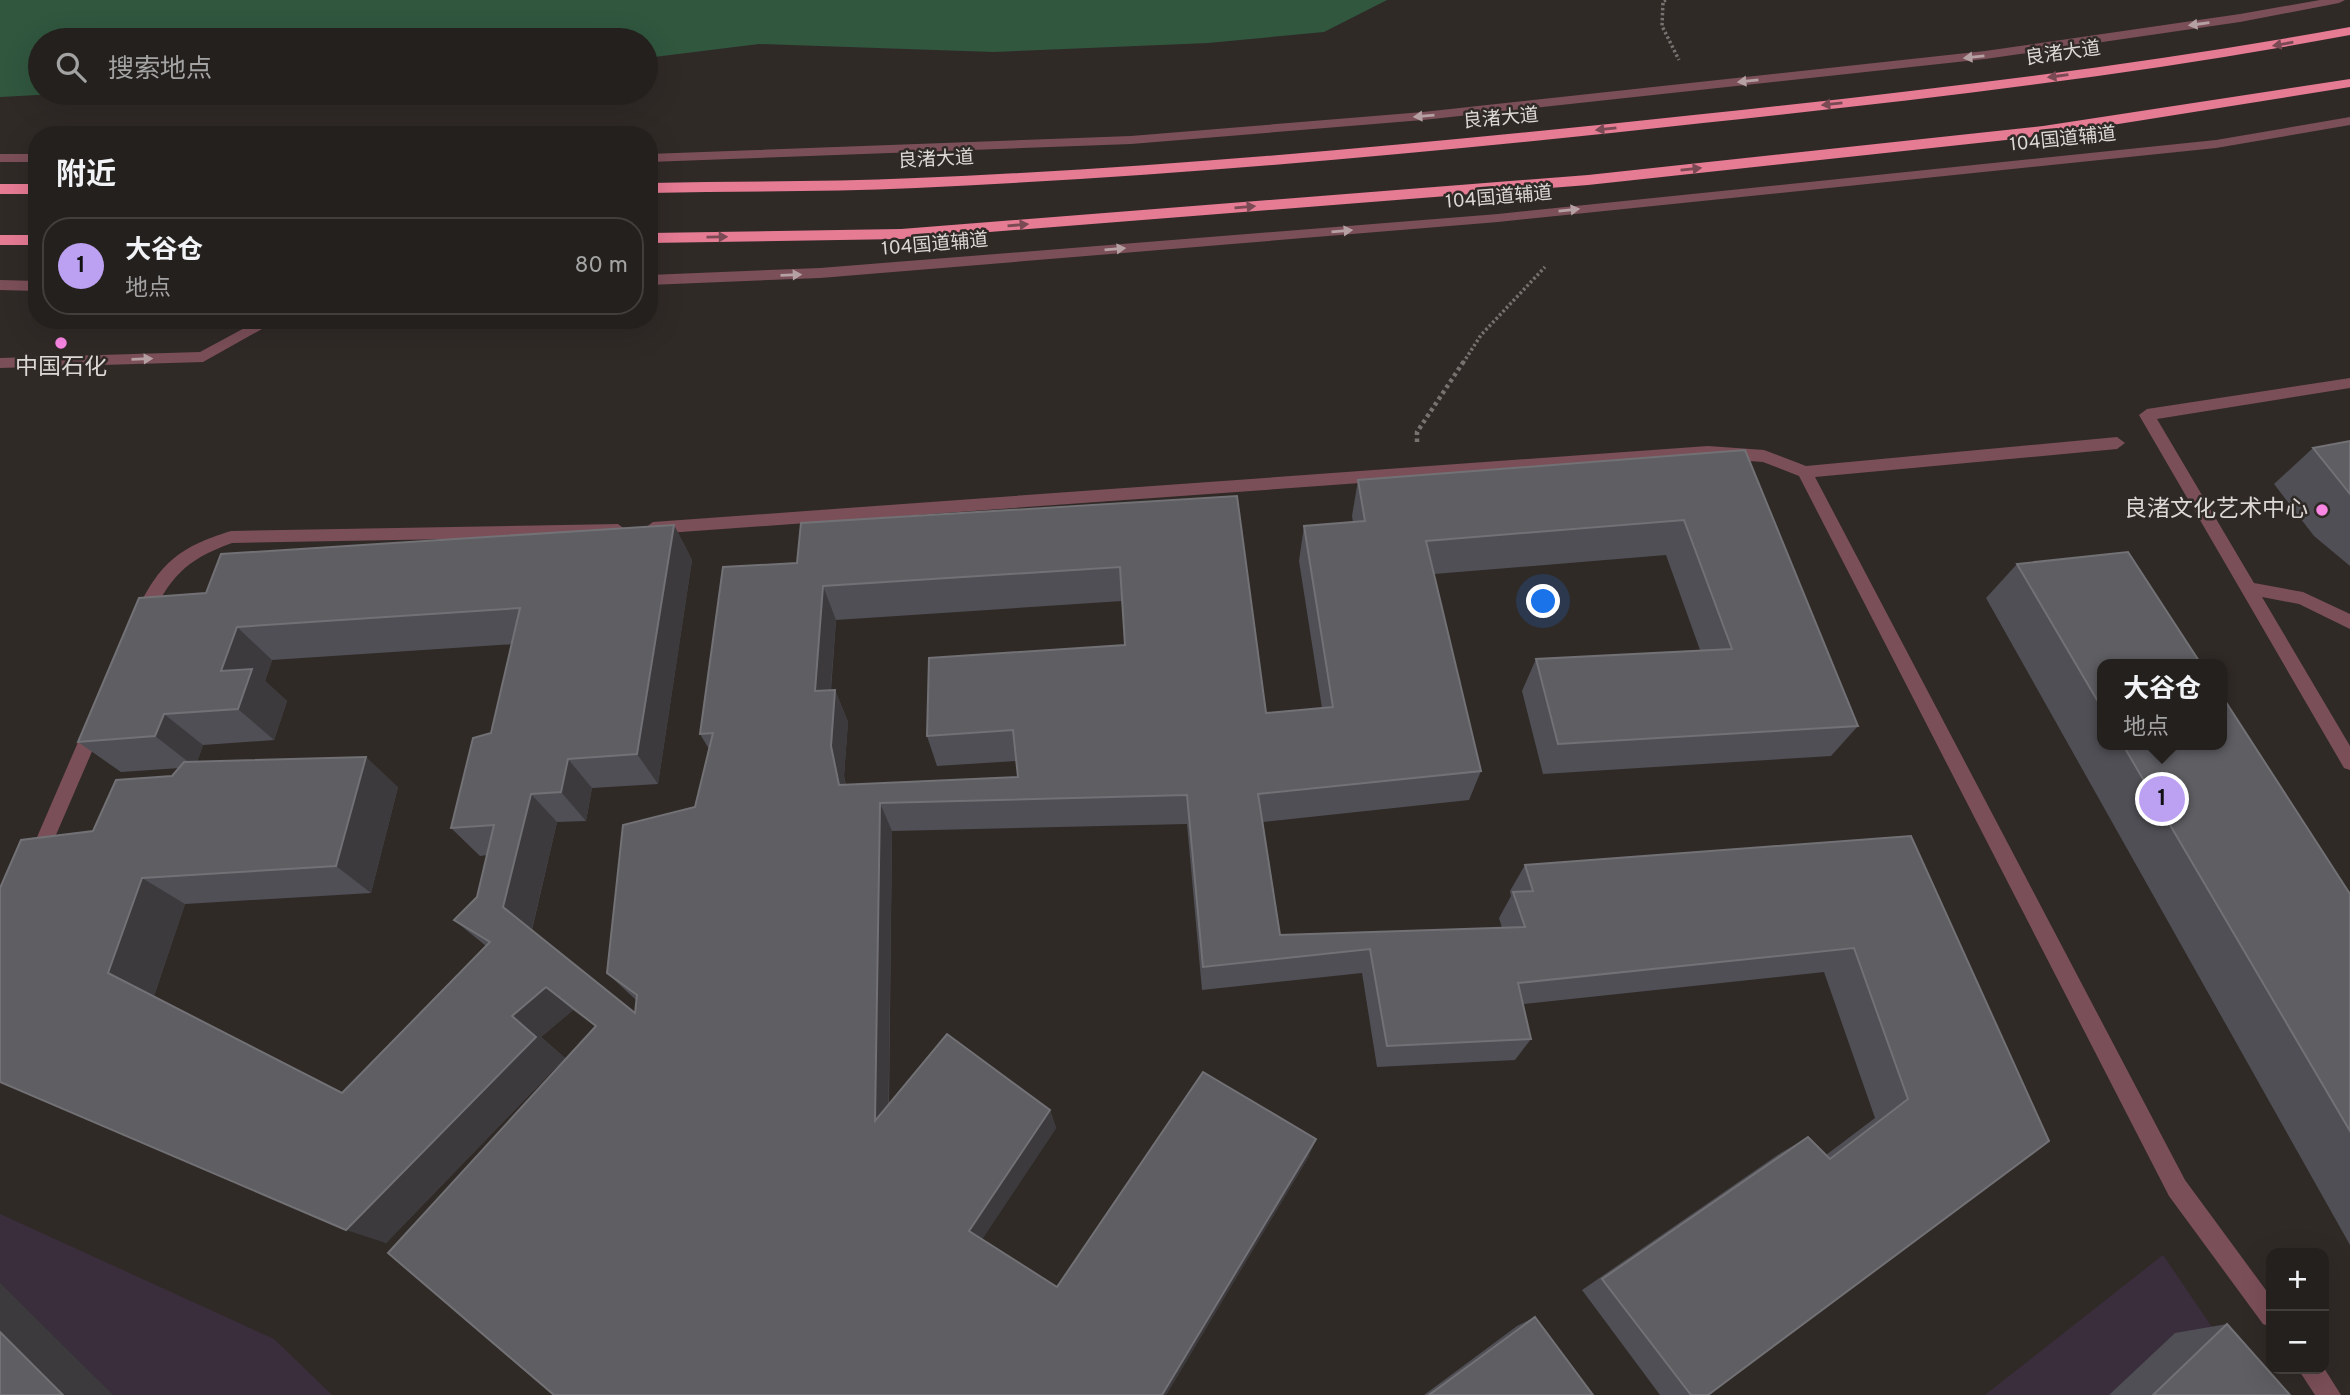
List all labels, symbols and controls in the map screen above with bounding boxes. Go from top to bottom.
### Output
one-way arrow [2188,19,2210,30]
search box [28,28,658,105]
street label: 良渚大道 [2024,37,2102,71]
one-way arrow [2272,39,2294,50]
icon: search [52,48,90,86]
one-way arrow [1963,51,1985,62]
text: 搜索地点 [108,54,212,87]
one-way arrow [2047,70,2069,81]
one-way arrow [1736,76,1758,87]
one-way arrow [1821,99,1843,110]
street label: 良渚大道 [1462,104,1540,134]
one-way arrow [1413,111,1435,122]
street label: 104国道辅道 [2008,122,2118,158]
one-way arrow [1595,124,1617,135]
street label: 良渚大道 [897,146,975,174]
text: 附近 [56,158,116,195]
one-way arrow [1680,163,1702,174]
street label: 104国道辅道 [1445,181,1553,215]
one-way arrow [1234,201,1256,212]
one-way arrow [1558,205,1580,216]
one-way arrow [1007,219,1029,230]
one-way arrow [1331,225,1353,236]
street label: 104国道辅道 [881,228,989,262]
one-way arrow [707,231,729,243]
text: 大谷仓 [125,235,203,268]
one-way arrow [1105,243,1127,254]
text: 1 [76,252,86,281]
text: 80 m [575,252,628,281]
one-way arrow [780,269,802,280]
text: 地点 [125,275,171,304]
marker: 中国石化 [53,335,69,351]
place label: 中国石化 [15,354,107,383]
one-way arrow [131,354,153,365]
place label: 良渚文化艺术中心 [2124,496,2308,525]
marker: 良渚文化艺术中心 [2314,502,2330,518]
your location [1526,584,1560,618]
popup [2097,659,2227,750]
text: 大谷仓 [2123,674,2201,707]
text: 地点 [2123,714,2169,743]
pin: 1 [2139,773,2185,825]
map controls [2266,1248,2329,1374]
button: + [2266,1248,2329,1311]
button: − [2266,1311,2329,1374]

